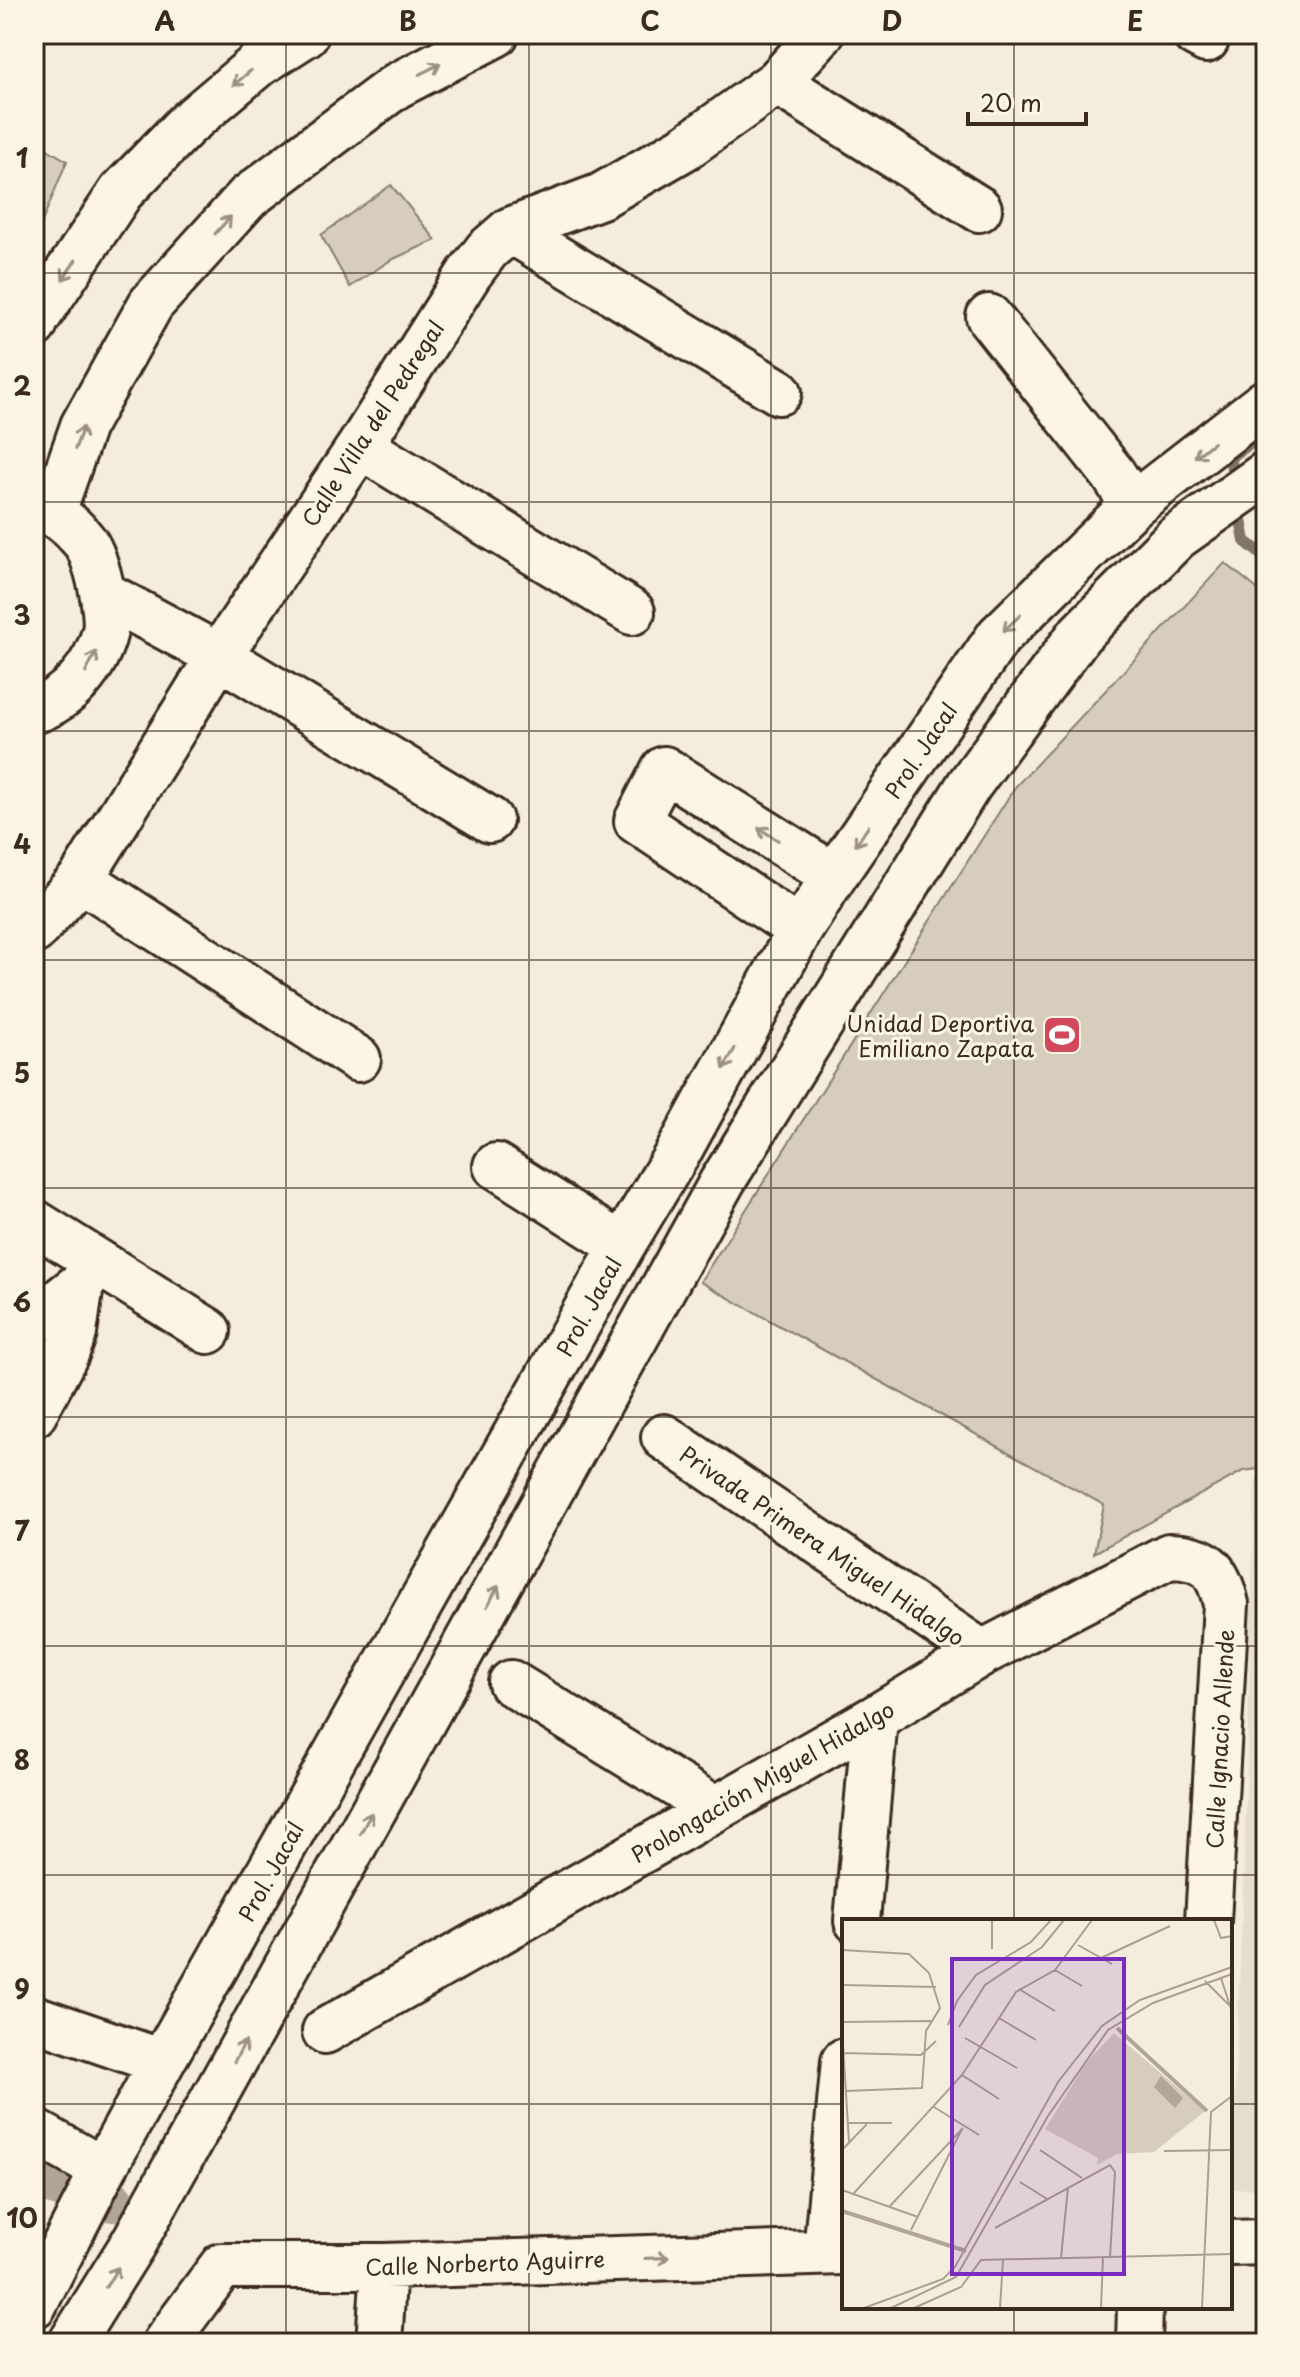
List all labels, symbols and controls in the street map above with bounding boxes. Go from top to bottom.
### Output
text: A [155,1,175,40]
text: B [399,1,417,40]
text: C [640,1,660,40]
text: D [882,1,902,40]
text: E [1127,1,1143,40]
one-way arrow [417,60,441,76]
one-way arrow [232,69,253,87]
scale bar [968,76,1086,126]
text: 20 m [980,84,1042,120]
text: 1 [16,138,28,177]
one-way arrow [214,215,232,235]
one-way arrow [61,258,77,280]
street label: Calle Villa del Pedregal [293,313,451,533]
text: 2 [13,366,31,405]
one-way arrow [73,427,87,451]
one-way arrow [1194,441,1215,458]
text: 3 [13,595,31,634]
one-way arrow [1002,614,1022,633]
one-way arrow [84,651,99,675]
street label: Prol. Jacal [876,695,964,805]
text: 4 [13,824,31,863]
one-way arrow [854,824,870,846]
one-way arrow [757,826,780,842]
place label: Unidad Deportiva Emiliano Zapata [846,1006,1034,1064]
sports icon: Unidad Deportiva Emiliano Zapata [1041,1014,1083,1056]
one-way arrow [721,1047,737,1070]
text: 5 [14,1053,30,1092]
street label: Prol. Jacal [547,1250,629,1362]
text: 6 [13,1282,31,1321]
street label: Privada Primera Miguel Hidalgo [674,1437,972,1653]
text: 7 [15,1511,30,1550]
one-way arrow [485,1585,501,1608]
street label: Calle Ignacio Allende [1197,1628,1241,1850]
street label: Prolongación Miguel Hidalgo [624,1692,900,1870]
text: 8 [14,1740,30,1779]
one-way arrow [359,1812,375,1836]
street label: Prol. Jacal [229,1815,311,1927]
inset map [842,1919,1232,2309]
text: 9 [14,1969,30,2008]
one-way arrow [232,2040,248,2063]
text: 10 [6,2198,38,2237]
street label: Calle Norberto Aguirre [364,2241,606,2283]
one-way arrow [643,2250,670,2265]
one-way arrow [105,2266,121,2289]

